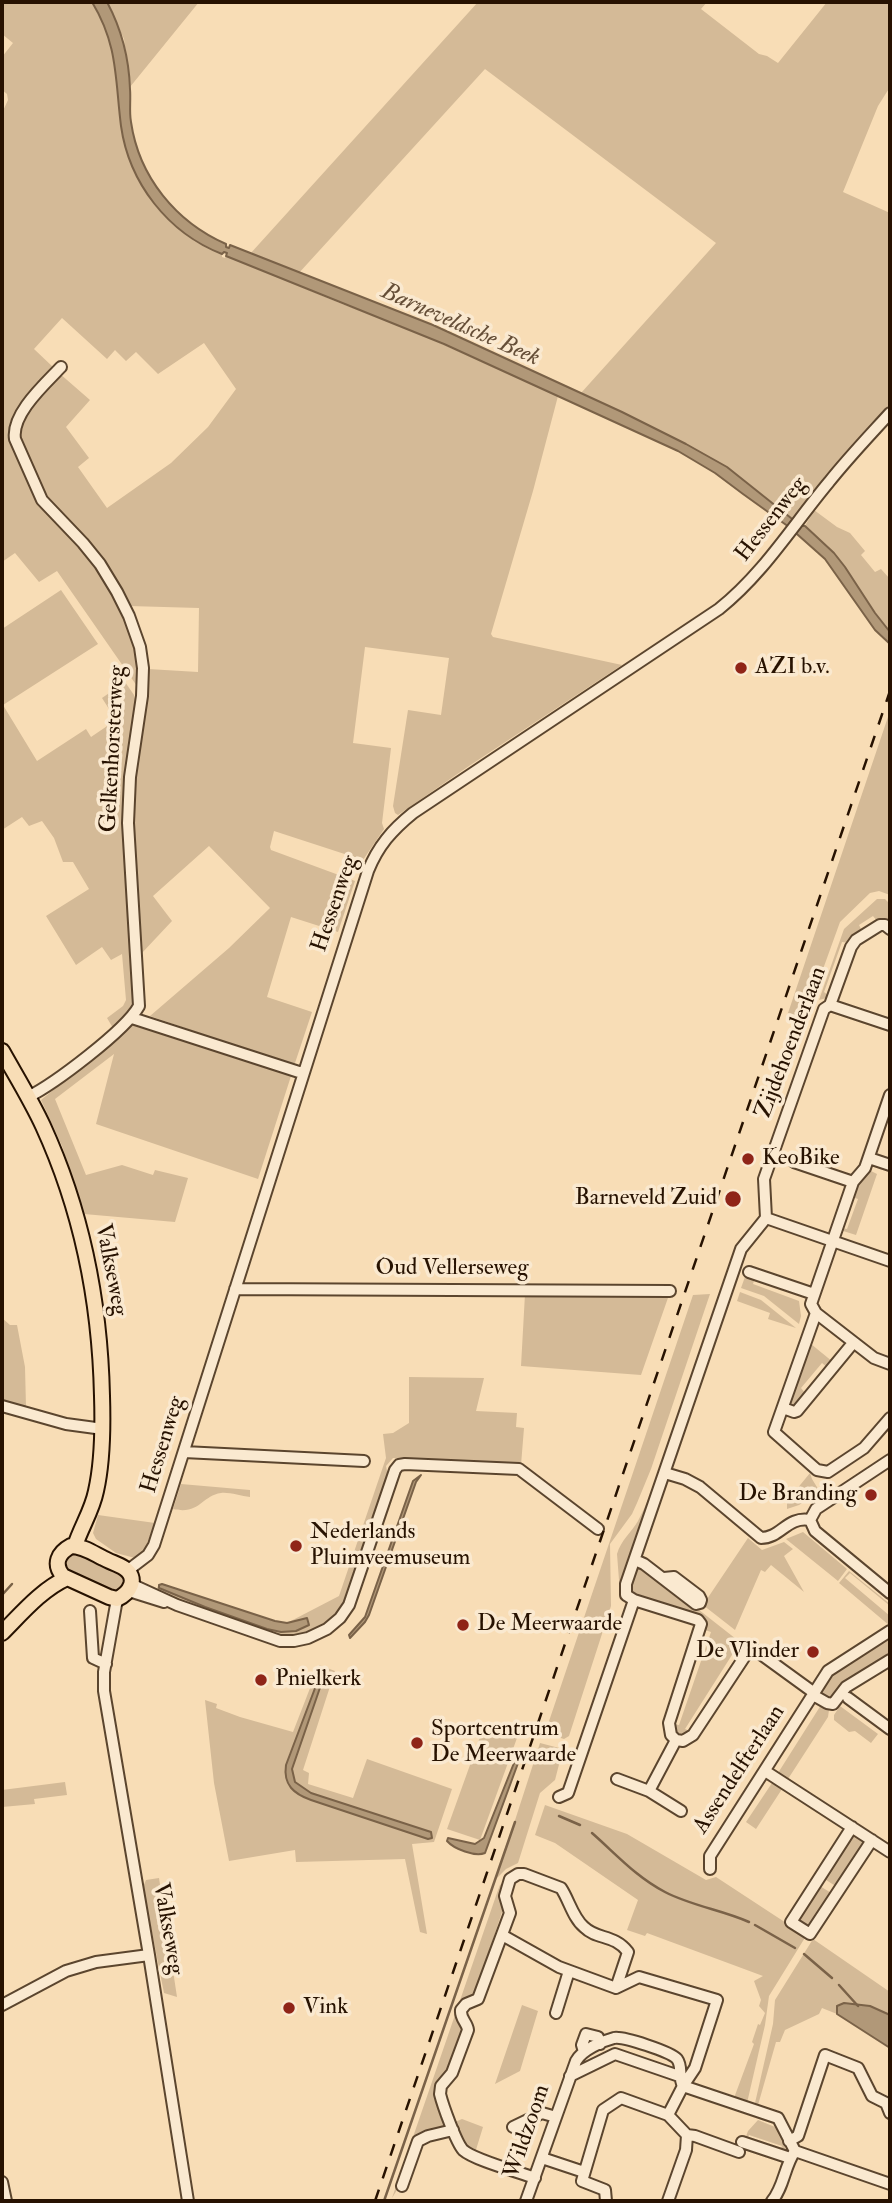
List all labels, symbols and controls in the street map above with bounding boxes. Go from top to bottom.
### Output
water label: Barneveldsche Beek [376,278,544,374]
street label: Hessenweg [730,472,814,568]
place label: AZI b.v. [755,654,830,682]
marker: AZI b.v. [733,660,749,676]
street label: Gelkenhorsterweg [96,665,132,833]
street label: Hessenweg [307,852,365,956]
street label: Zijdehoenderlaan [750,963,834,1123]
place label: KeoBike [762,1145,840,1173]
marker: KeoBike [740,1151,756,1167]
place label: Barneveld Zuid [575,1185,717,1213]
marker: Barneveld Zuid [723,1189,743,1209]
street label: Valkseweg [88,1222,132,1318]
street label: Oud Vellerseweg [375,1255,529,1283]
street label: Hessenweg [136,1393,192,1497]
place label: De Branding [738,1481,857,1509]
marker: De Branding [863,1487,879,1503]
place label: Nederlands Pluimveemuseum [310,1519,470,1573]
marker: Nederlands Pluimveemuseum [288,1538,304,1554]
place label: De Meerwaarde [477,1611,622,1639]
marker: De Meerwaarde [455,1617,471,1633]
place label: De Vlinder [696,1638,799,1666]
marker: De Vlinder [805,1644,821,1660]
place label: Pnielkerk [275,1666,361,1694]
marker: Pnielkerk [253,1672,269,1688]
street label: Assendelfterlaan [688,1700,792,1840]
place label: Sportcentrum De Meerwaarde [431,1716,576,1770]
marker: Sportcentrum De Meerwaarde [409,1735,425,1751]
street label: Valkseweg [145,1881,189,1977]
place label: Vink [303,1994,348,2022]
marker: Vink [281,2000,297,2016]
street label: Wildzoom [499,2081,557,2183]

